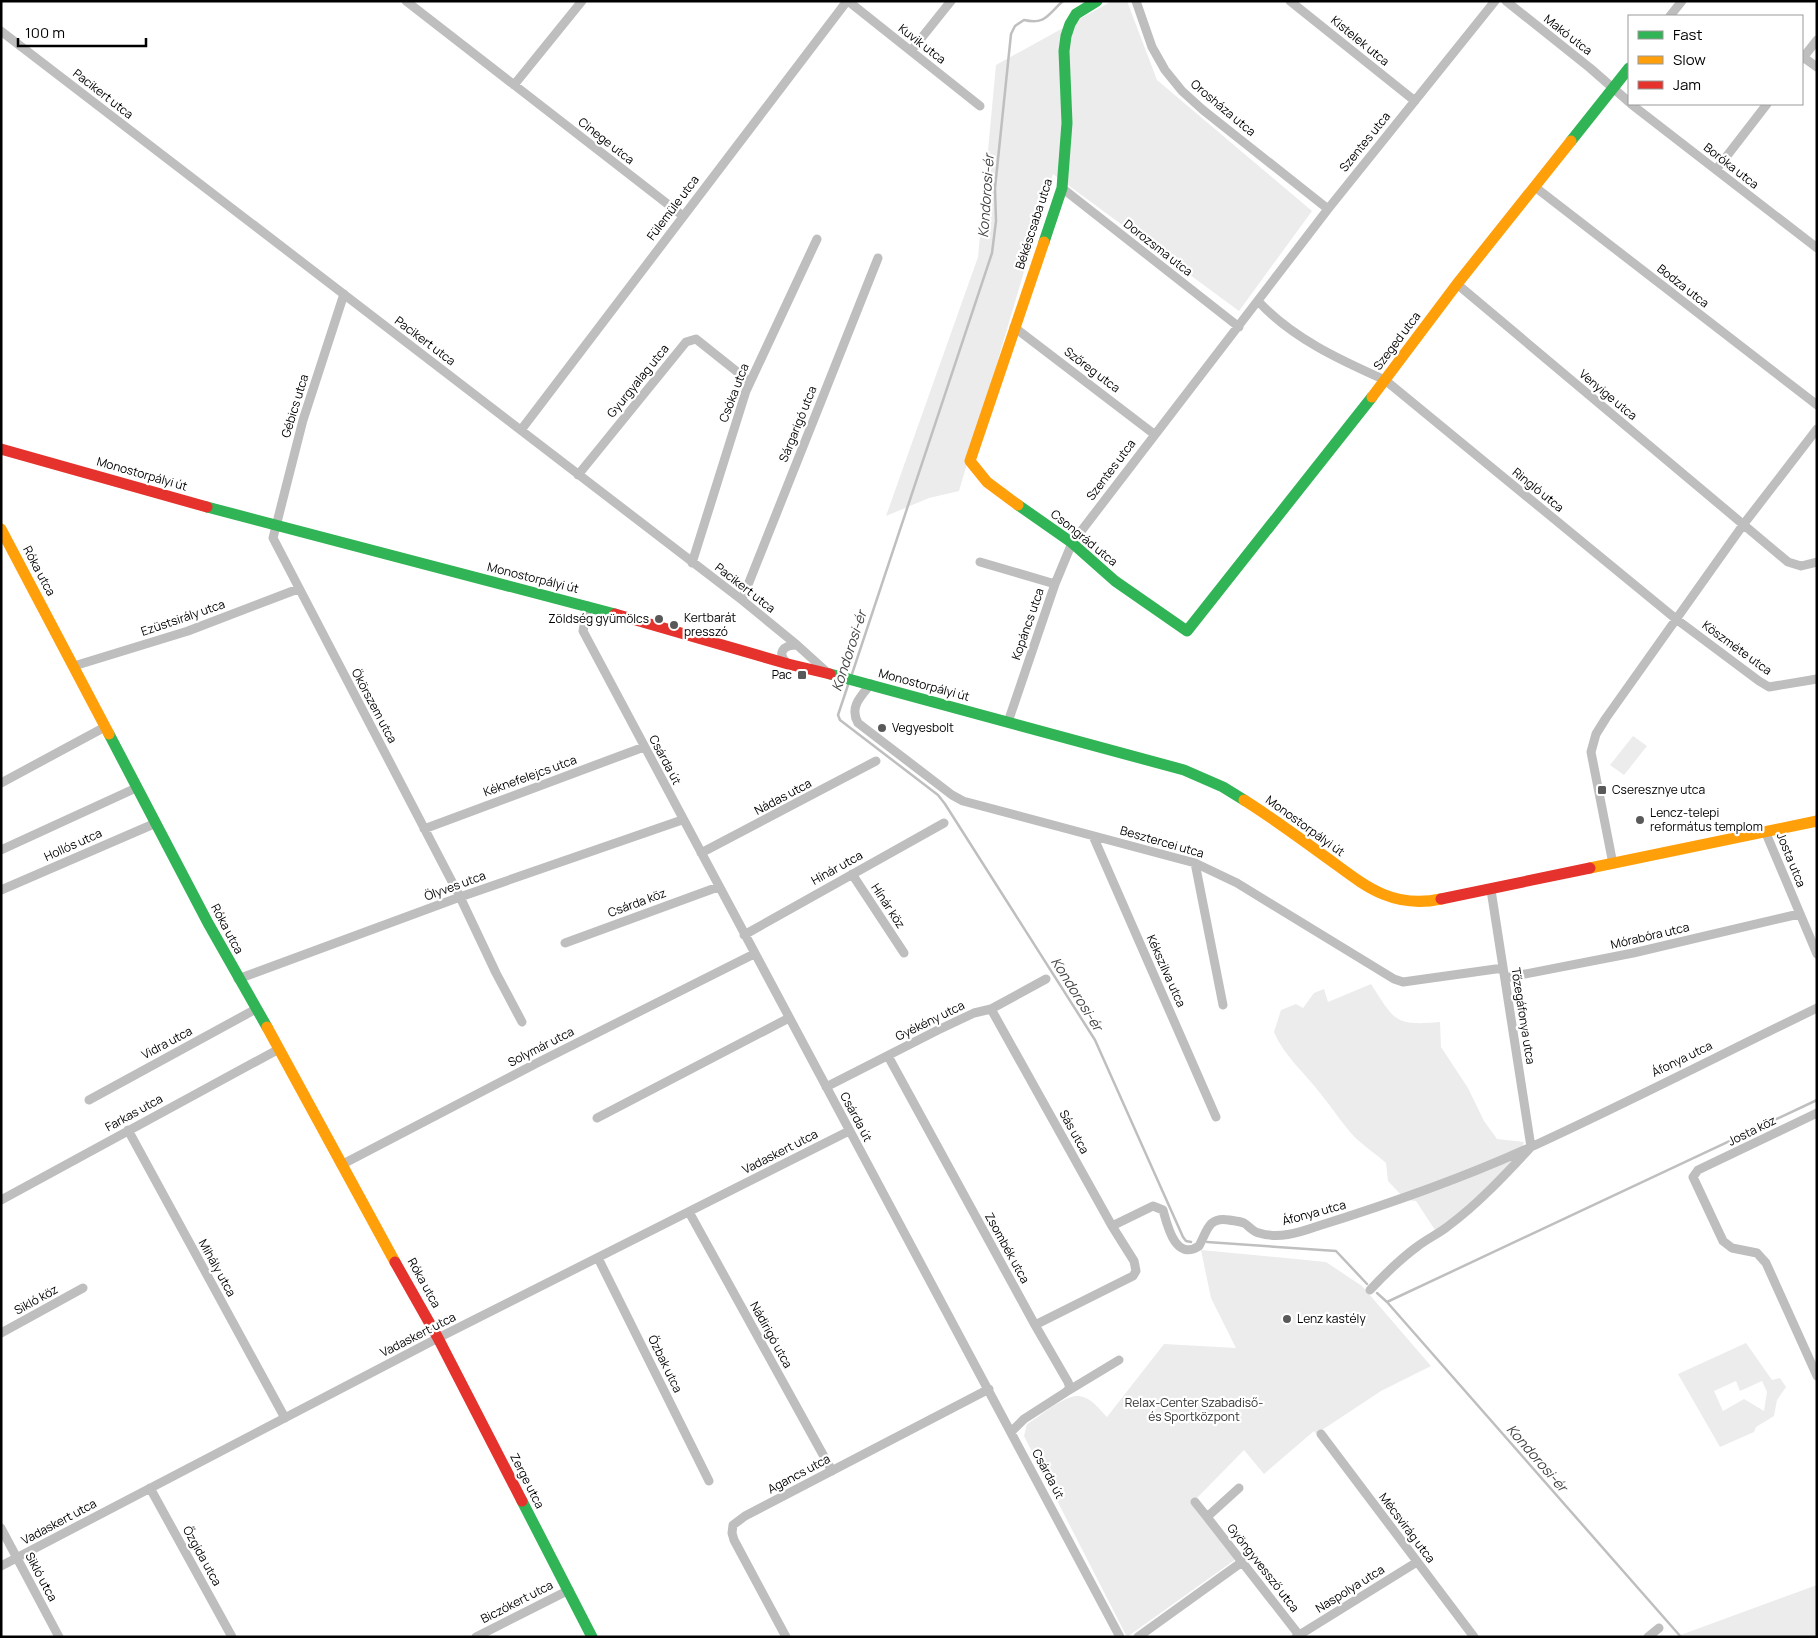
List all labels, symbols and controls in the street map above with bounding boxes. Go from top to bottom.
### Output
street label: Makó utca [1541,10,1596,59]
street label: Kistelek utca [1327,12,1393,70]
scale bar [18,15,145,47]
legend [1628,15,1803,105]
street label: Kuvik utca [895,20,950,68]
text: 100 m [25,22,65,43]
text: Fast [1673,24,1702,45]
text: Slow [1673,49,1706,70]
street label: Pacikert utca [70,65,137,123]
text: Jam [1673,74,1701,95]
street label: Orosháza utca [1187,75,1259,140]
street label: Szentes utca [1335,108,1394,175]
street label: Cinege utca [575,113,638,168]
street label: Boróka utca [1700,139,1762,193]
water label: Kondorosi-ér [973,152,998,238]
street label: Fülemüle utca [643,172,703,244]
street label: Békéscsaba utca [1011,176,1056,271]
street label: Dorozsma utca [1120,215,1196,280]
street label: Bodza utca [1654,260,1713,311]
street label: Szeged utca [1369,308,1424,373]
street label: Pacikert utca [391,312,459,369]
street label: Gyurgyalag utca [603,340,672,421]
street label: Szőreg utca [1061,343,1124,396]
street label: Csóka utca [714,361,753,425]
street label: Venyige utca [1576,365,1641,424]
street label: Gébics utca [277,372,312,440]
street label: Sárgarigó utca [775,383,821,464]
street label: Szentes utca [1082,436,1139,504]
street label: Monostorpályi út [95,452,190,495]
street label: Ringló utca [1509,464,1568,516]
street label: Csongrád utca [1047,505,1121,570]
street label: Róka utca [19,543,60,599]
street label: Monostorpályi út [486,558,581,597]
street label: Pacikert utca [712,559,779,617]
street label: Kopáncs utca [1007,586,1048,662]
street label: Ezüstsirály utca [139,595,227,640]
water label: Kondorosi-ér [827,606,871,694]
place label: Kertbarát presszó [684,609,736,640]
place label: Zöldség gyümölcs [548,610,649,627]
marker: Zöldség gyümölcs [653,613,665,625]
street label: Köszméte utca [1699,616,1776,679]
marker: Kertbarát presszó [668,619,680,631]
street label: Monostorpályi út [877,664,972,705]
street label: Ökörszem utca [348,665,401,746]
place label: Pac [772,666,792,683]
marker: Pac [796,669,808,681]
place label: Vegyesbolt [892,719,954,736]
marker: Vegyesbolt [876,722,888,734]
street label: Csárda út [645,732,686,788]
street label: Kéknefelejcs utca [481,751,579,800]
street label: Nádas utca [751,774,814,819]
place label: Cseresznye utca [1612,781,1705,798]
marker: Cseresznye utca [1596,784,1608,796]
street label: Monostorpályi út [1262,791,1348,860]
place label: Lencz-telepi református templom [1650,804,1763,835]
marker: Lencz-telepi református templom [1634,814,1646,826]
street label: Besztercei utca [1118,821,1206,862]
street label: Hollós utca [41,824,104,865]
street label: Josta utca [1773,830,1810,890]
street label: Hínár utca [808,846,866,889]
street label: Ölyves utca [422,867,488,905]
street label: Hínár köz [868,880,909,932]
street label: Csárda köz [605,884,668,921]
street label: Róka utca [207,901,248,957]
street label: Mórabóra utca [1609,918,1691,953]
street label: Kékszilva utca [1143,932,1190,1010]
water label: Kondorosi-ér [1047,953,1109,1036]
street label: Tőzegáfonya utca [1507,966,1540,1066]
street label: Gyékény utca [892,996,967,1045]
street label: Vidra utca [138,1022,195,1063]
street label: Solymár utca [505,1023,577,1071]
street label: Áfonya utca [1649,1037,1715,1081]
street label: Csárda út [836,1089,877,1145]
street label: Farkas utca [102,1090,165,1135]
street label: Sás utca [1055,1107,1093,1157]
street label: Josta köz [1725,1112,1779,1150]
street label: Vadaskert utca [739,1125,821,1178]
street label: Áfonya utca [1280,1196,1348,1229]
street label: Zsombék utca [981,1209,1034,1286]
street label: Mihály utca [195,1236,240,1300]
street label: Róka utca [404,1255,445,1311]
street label: Sikló köz [11,1281,61,1319]
street label: Nádirigó utca [746,1298,797,1371]
street label: Vadaskert utca [377,1308,459,1361]
place label: Lenz kastély [1297,1310,1366,1327]
marker: Lenz kastély [1281,1313,1293,1325]
street label: Őzbak utca [644,1332,687,1395]
park label: Relax-Center Szabadiső- és Sportközpont [1125,1394,1263,1425]
water label: Kondorosi-ér [1503,1420,1573,1497]
street label: Csárda út [1028,1446,1069,1502]
street label: Zerge utca [506,1450,549,1511]
street label: Agancs utca [764,1450,833,1497]
street label: Mécsvirág utca [1375,1489,1439,1566]
street label: Vadaskert utca [18,1495,99,1548]
street label: Gyöngyvessző utca [1223,1520,1303,1615]
street label: Őzgida utca [179,1523,226,1589]
street label: Sikló utca [21,1549,61,1604]
street label: Naspolya utca [1312,1561,1387,1617]
street label: Biczókert utca [478,1576,556,1627]

